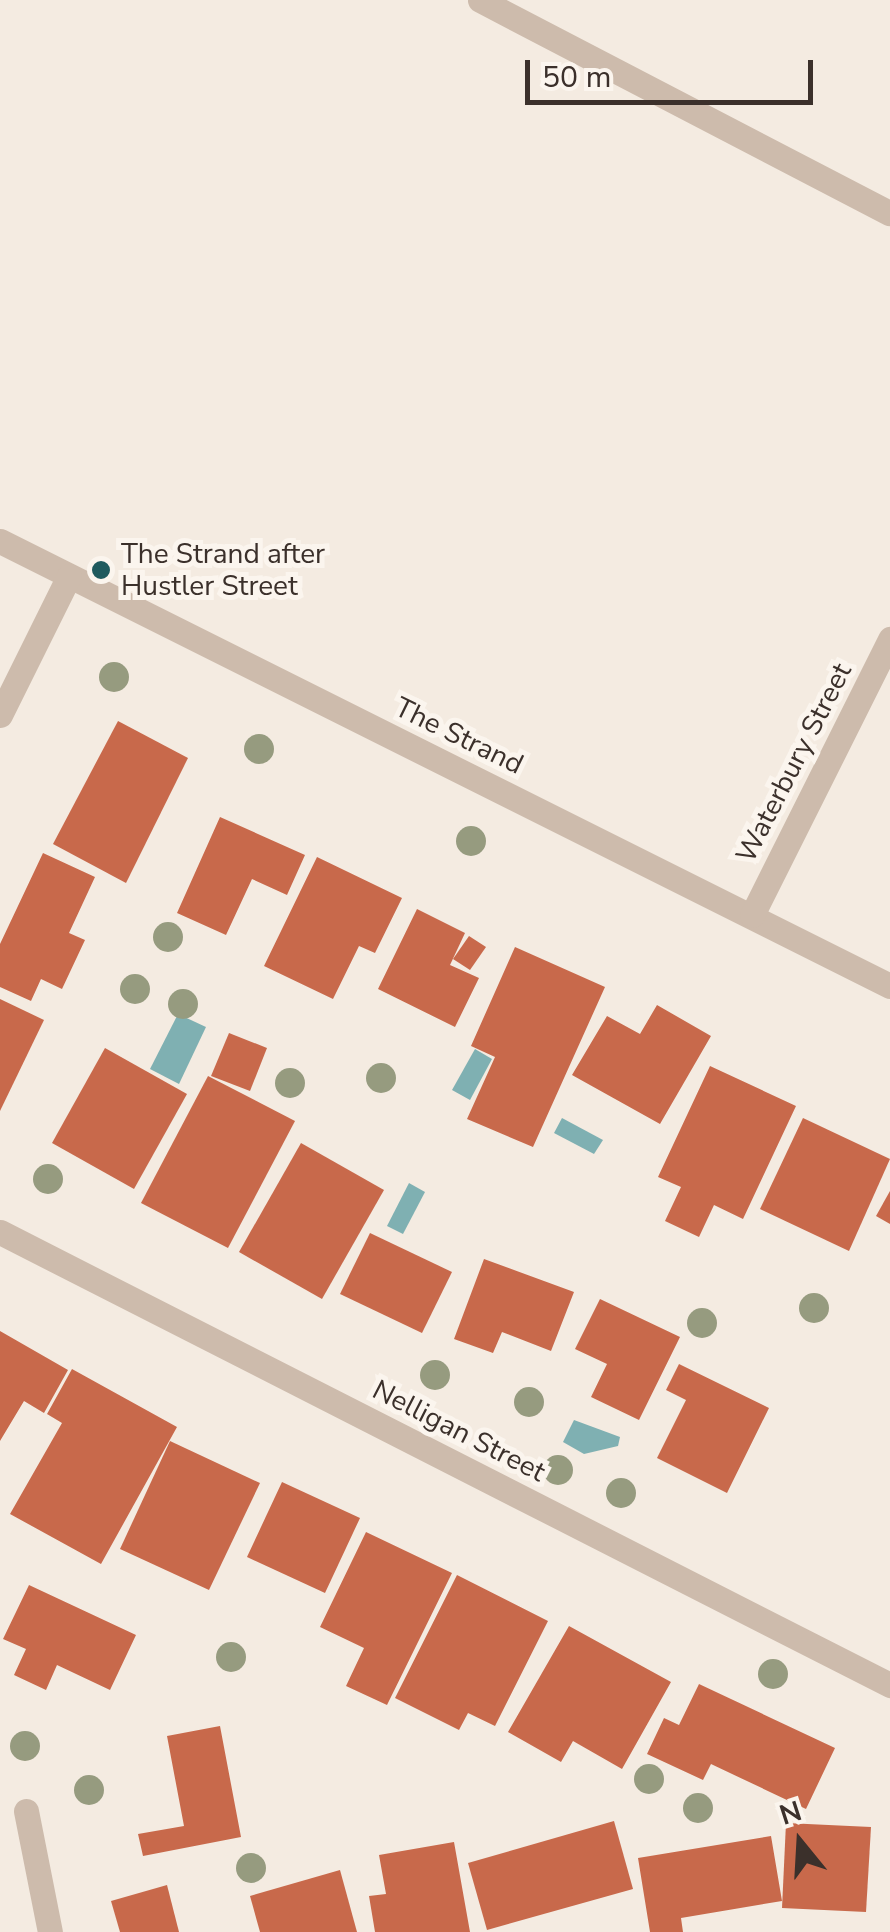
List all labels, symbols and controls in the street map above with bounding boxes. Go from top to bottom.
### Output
scale bar [530,40,818,102]
text: 50 m [542,57,611,98]
place label: The Strand after Hustler Street [121,537,325,603]
marker: The Strand after Hustler Street [90,559,112,581]
street label: Waterbury Street [729,658,859,868]
street label: The Strand [389,690,529,782]
street label: Nelligan Street [367,1373,551,1489]
north arrow [750,1792,850,1892]
text: N [775,1792,807,1835]

